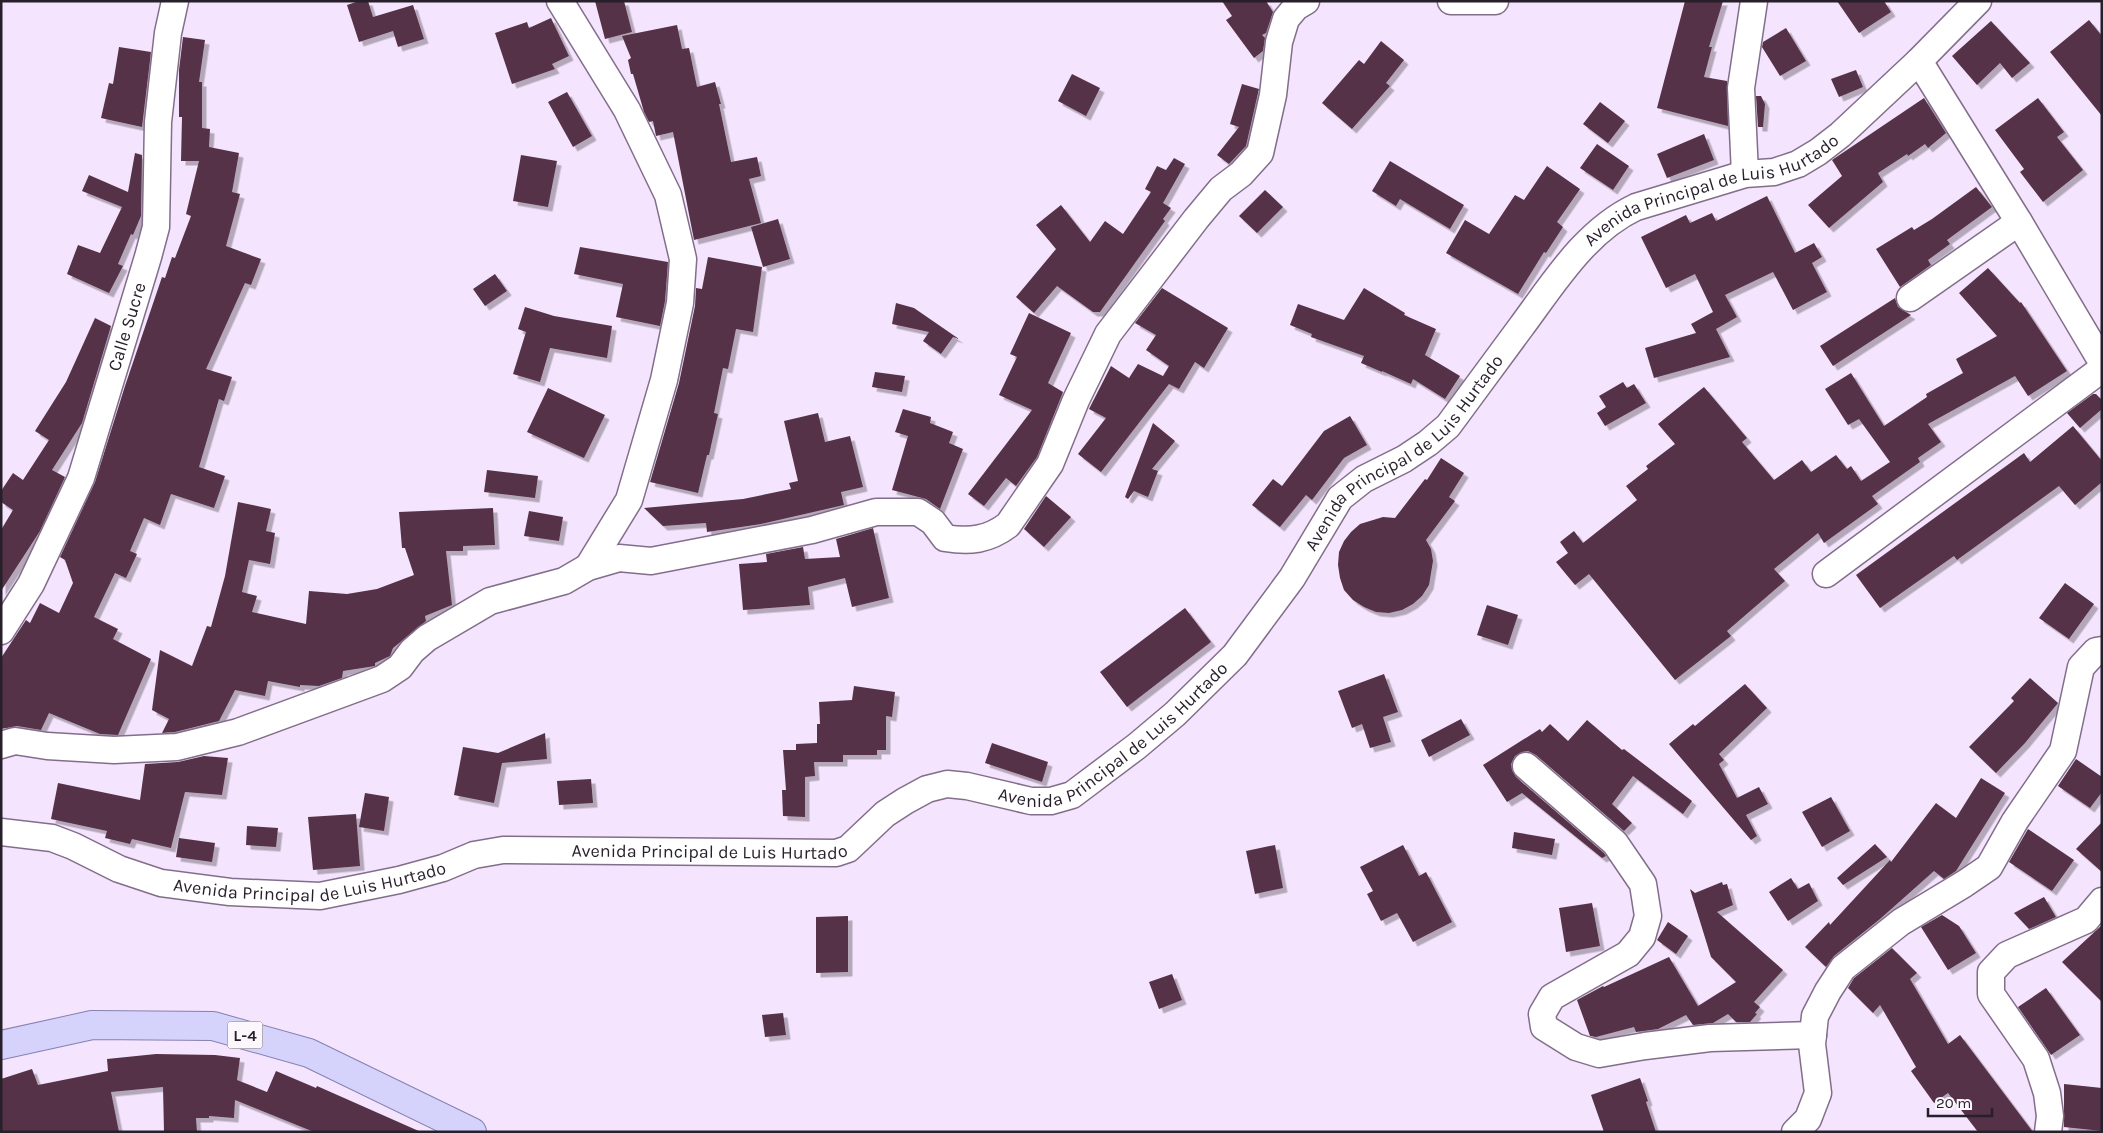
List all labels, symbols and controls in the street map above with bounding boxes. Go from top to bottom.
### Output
street label: Avenida Principal de Luis Hurtado [1579,129,1843,251]
street label: Calle Sucre [103,280,151,374]
street label: Avenida Principal de Luis Hurtado [1300,350,1508,555]
street label: Avenida Principal de Luis Hurtado [996,657,1232,812]
street label: Avenida Principal de Luis Hurtado [571,839,850,864]
street label: Avenida Principal de Luis Hurtado [172,857,448,907]
road number: L-4 [228,1022,262,1048]
scale bar [1928,1086,1992,1118]
text: 20 m [1936,1094,1971,1112]

